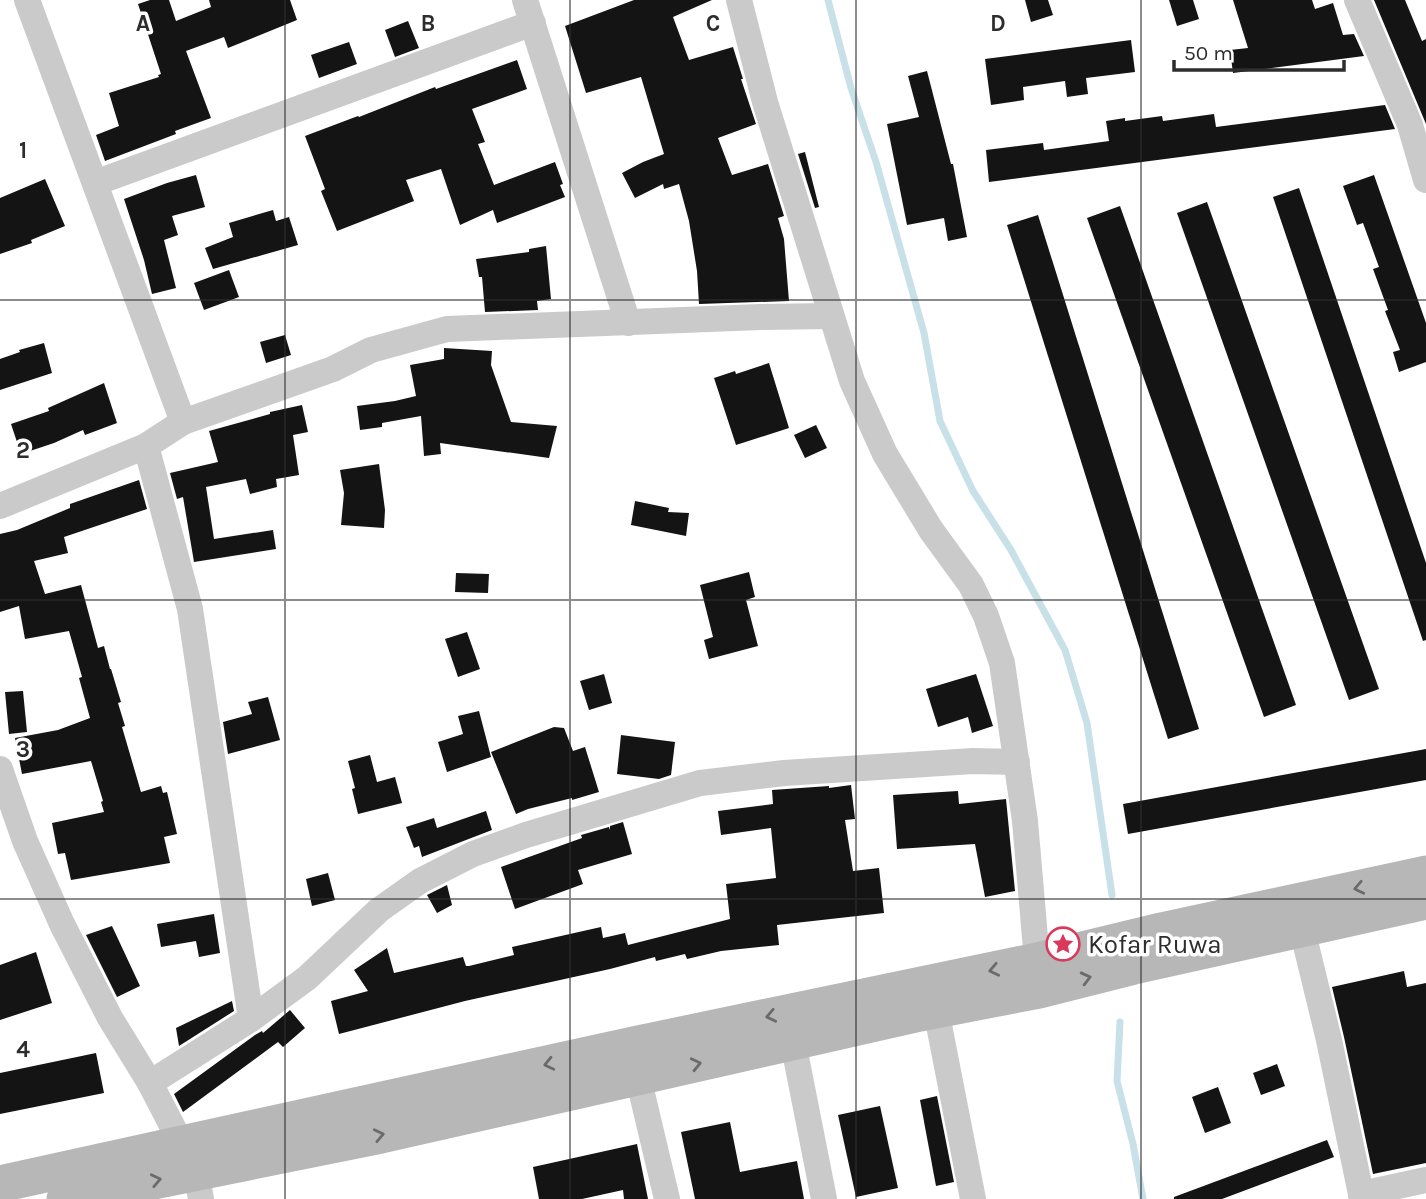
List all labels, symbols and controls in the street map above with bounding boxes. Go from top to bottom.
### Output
text: A [136,10,150,37]
text: B [421,10,435,37]
text: C [706,10,720,37]
text: D [990,10,1006,37]
scale bar [1174,28,1344,72]
text: 50 m [1184,41,1233,65]
text: 1 [19,137,27,164]
text: 2 [16,437,30,464]
text: 3 [16,736,30,763]
one-way arrow [1353,880,1365,895]
place icon: Kofar Ruwa [1044,925,1082,963]
place label: Kofar Ruwa [1088,929,1222,960]
one-way arrow [988,961,1000,976]
one-way arrow [1080,972,1092,986]
one-way arrow [765,1007,777,1022]
text: 4 [16,1036,30,1063]
one-way arrow [543,1055,555,1070]
one-way arrow [690,1057,702,1072]
one-way arrow [373,1129,385,1144]
one-way arrow [150,1174,162,1189]

